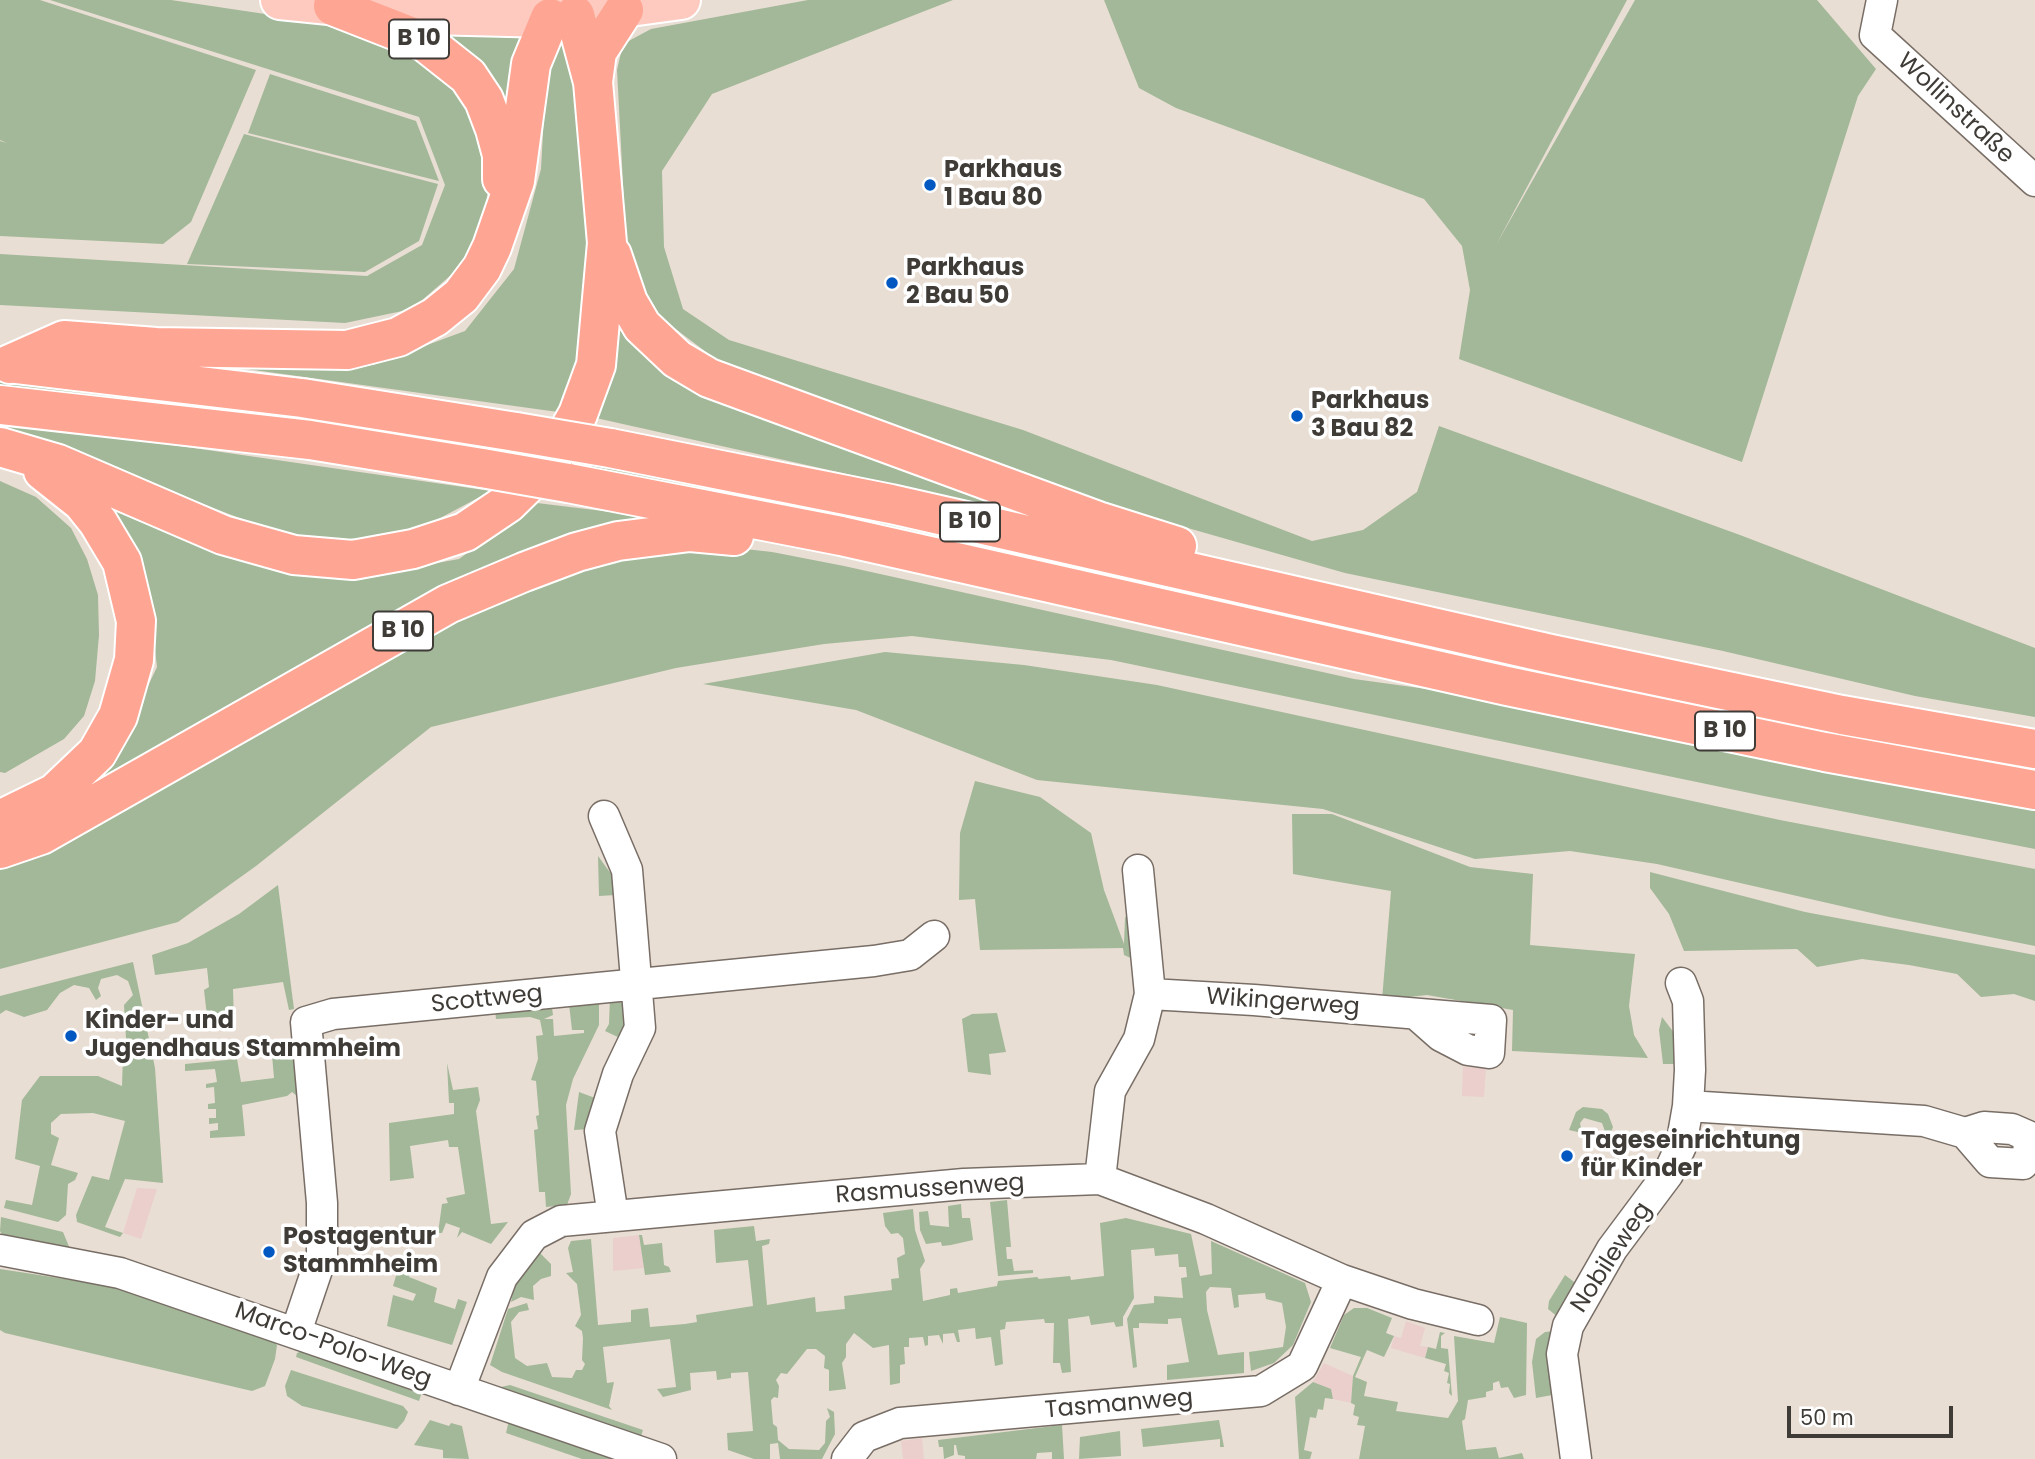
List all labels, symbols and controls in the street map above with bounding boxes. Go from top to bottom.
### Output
road number: B 10 [389,20,449,58]
street label: Wollinstraße [1891,47,2019,171]
place label: Parkhaus 1 Bau 80 [944,157,1062,213]
marker: Parkhaus 1 Bau 80 [922,177,938,193]
place label: Parkhaus 2 Bau 50 [906,255,1024,311]
marker: Parkhaus 2 Bau 50 [884,275,900,291]
place label: Parkhaus 3 Bau 82 [1311,388,1429,444]
marker: Parkhaus 3 Bau 82 [1289,408,1305,424]
road number: B 10 [940,502,1000,542]
road number: B 10 [373,611,433,650]
road number: B 10 [1695,712,1755,750]
street label: Scottweg [430,980,544,1020]
street label: Wikingerweg [1205,983,1361,1023]
place label: Kinder- und Jugendhaus Stammheim [85,1008,401,1064]
marker: Kinder- und Jugendhaus Stammheim [63,1028,79,1044]
place label: Tageseinrichtung für Kinder [1581,1128,1800,1184]
marker: Tageseinrichtung für Kinder [1559,1148,1575,1164]
street label: Rasmussenweg [834,1169,1026,1211]
street label: Nobileweg [1566,1197,1658,1319]
place label: Postagentur Stammheim [283,1224,438,1280]
marker: Postagentur Stammheim [261,1244,277,1260]
street label: Marco-Polo-Weg [231,1297,435,1395]
street label: Tasmanweg [1044,1384,1194,1426]
scale bar [1790,1392,1956,1436]
text: 50 m [1800,1403,1854,1432]

